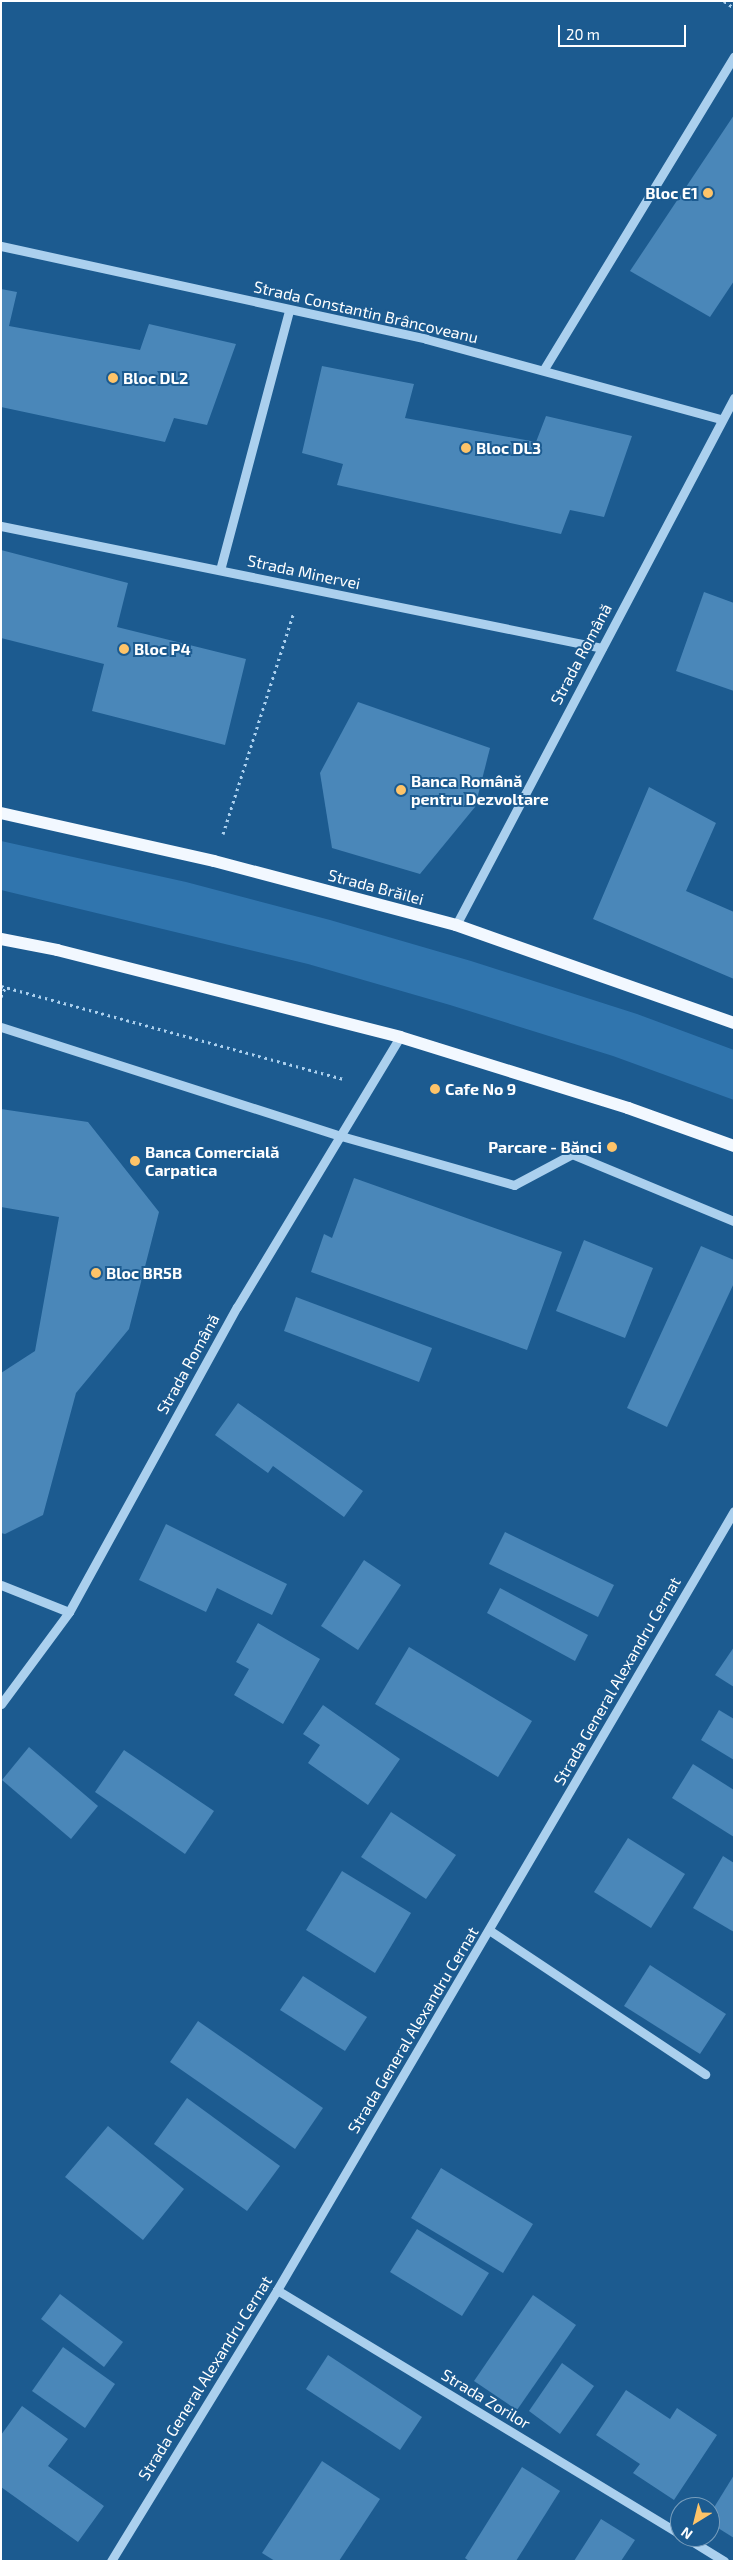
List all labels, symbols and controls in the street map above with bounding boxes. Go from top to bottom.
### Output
scale bar [560,15,688,47]
text: 20 m [566,25,600,43]
place label: Bloc E1 [645,183,698,203]
marker: Bloc E1 [702,187,714,199]
street label: Strada Constantin Brâncoveanu [252,277,480,347]
place label: Bloc DL2 [123,368,188,388]
marker: Bloc DL2 [107,372,119,384]
place label: Bloc DL3 [476,438,541,458]
marker: Bloc DL3 [460,442,472,454]
street label: Strada Minervei [246,551,362,593]
street label: Strada Română [546,600,616,708]
place label: Bloc P4 [134,639,191,659]
marker: Bloc P4 [118,643,130,655]
place label: Banca Română pentru Dezvoltare [411,771,549,809]
marker: Banca Română pentru Dezvoltare [395,784,407,796]
street label: Strada Brăilei [326,865,426,909]
place label: Cafe No 9 [445,1079,516,1099]
marker: Cafe No 9 [429,1083,441,1095]
place label: Parcare - Bănci [488,1137,602,1157]
marker: Parcare - Bănci [606,1141,618,1153]
place label: Banca Comercială Carpatica [145,1142,279,1180]
marker: Banca Comercială Carpatica [129,1155,141,1167]
place label: Bloc BR5B [106,1263,182,1283]
marker: Bloc BR5B [90,1267,102,1279]
street label: Strada Română [153,1311,223,1417]
street label: Strada General Alexandru Cernat [549,1573,685,1789]
street label: Strada General Alexandru Cernat [343,1923,483,2137]
street label: Strada General Alexandru Cernat [134,2272,276,2484]
street label: Strada Zorilor [438,2365,534,2433]
north arrow [670,2497,720,2547]
text: N [677,2524,696,2544]

